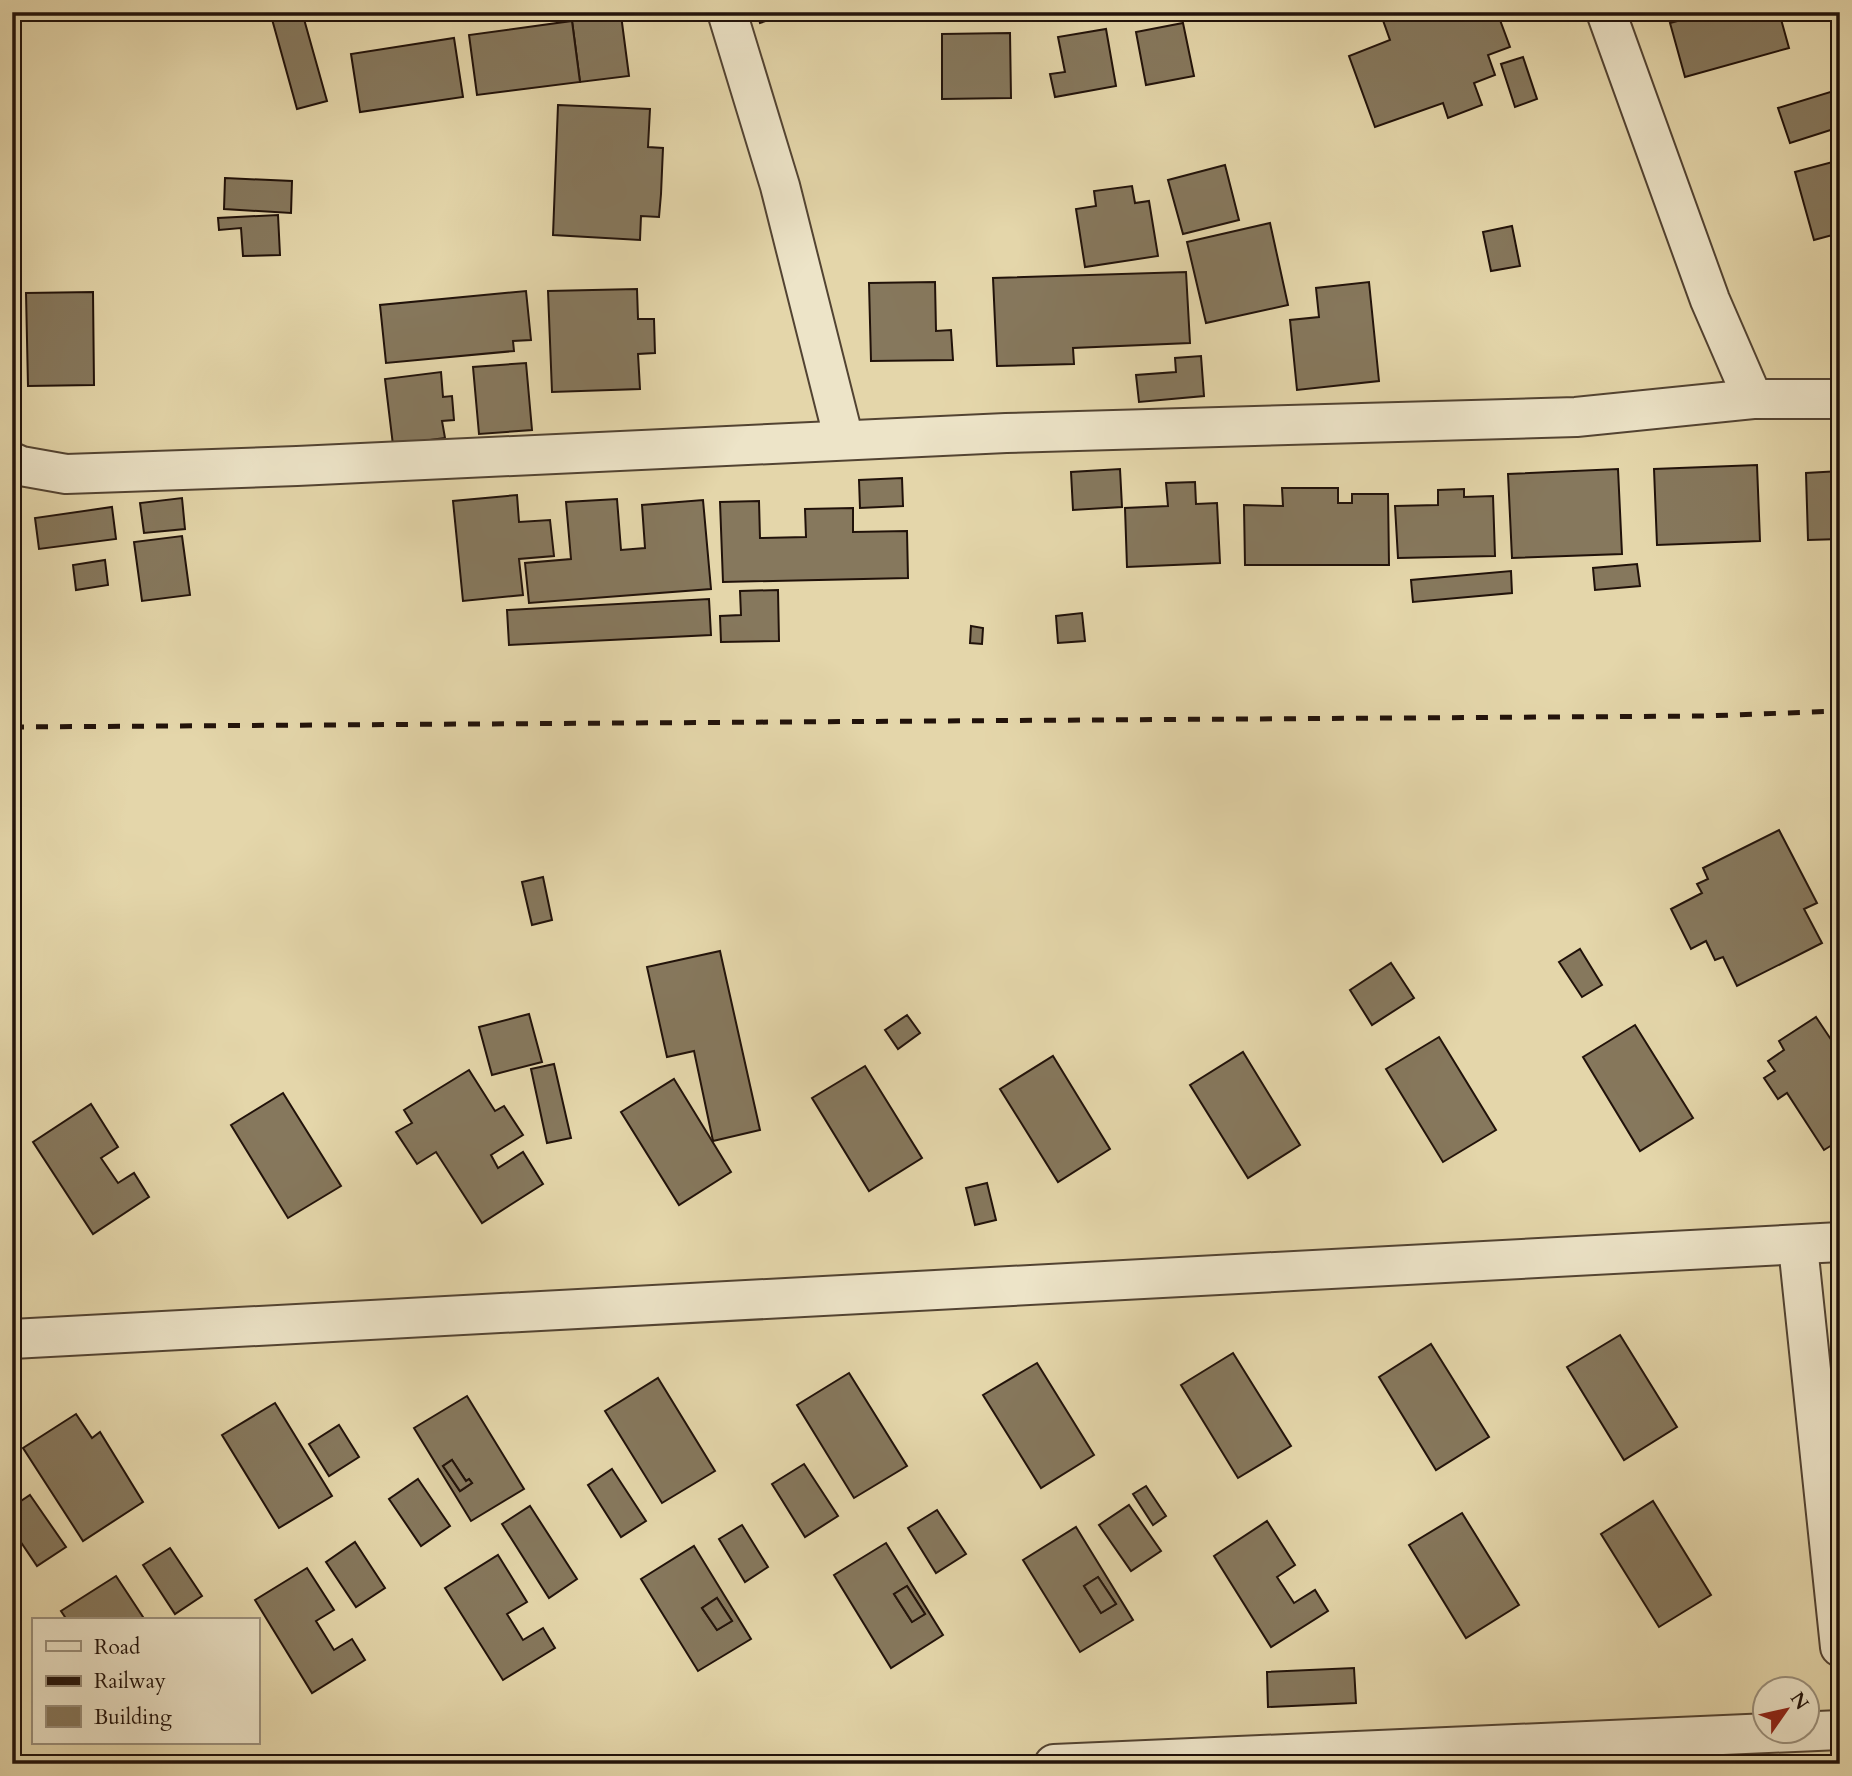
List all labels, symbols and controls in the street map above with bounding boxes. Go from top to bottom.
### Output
legend [32,1618,259,1744]
text: Road [94,1633,140,1662]
text: Railway [94,1667,166,1696]
north arrow [1750,1674,1820,1744]
text: N [1784,1687,1815,1716]
text: Building [94,1703,172,1732]

